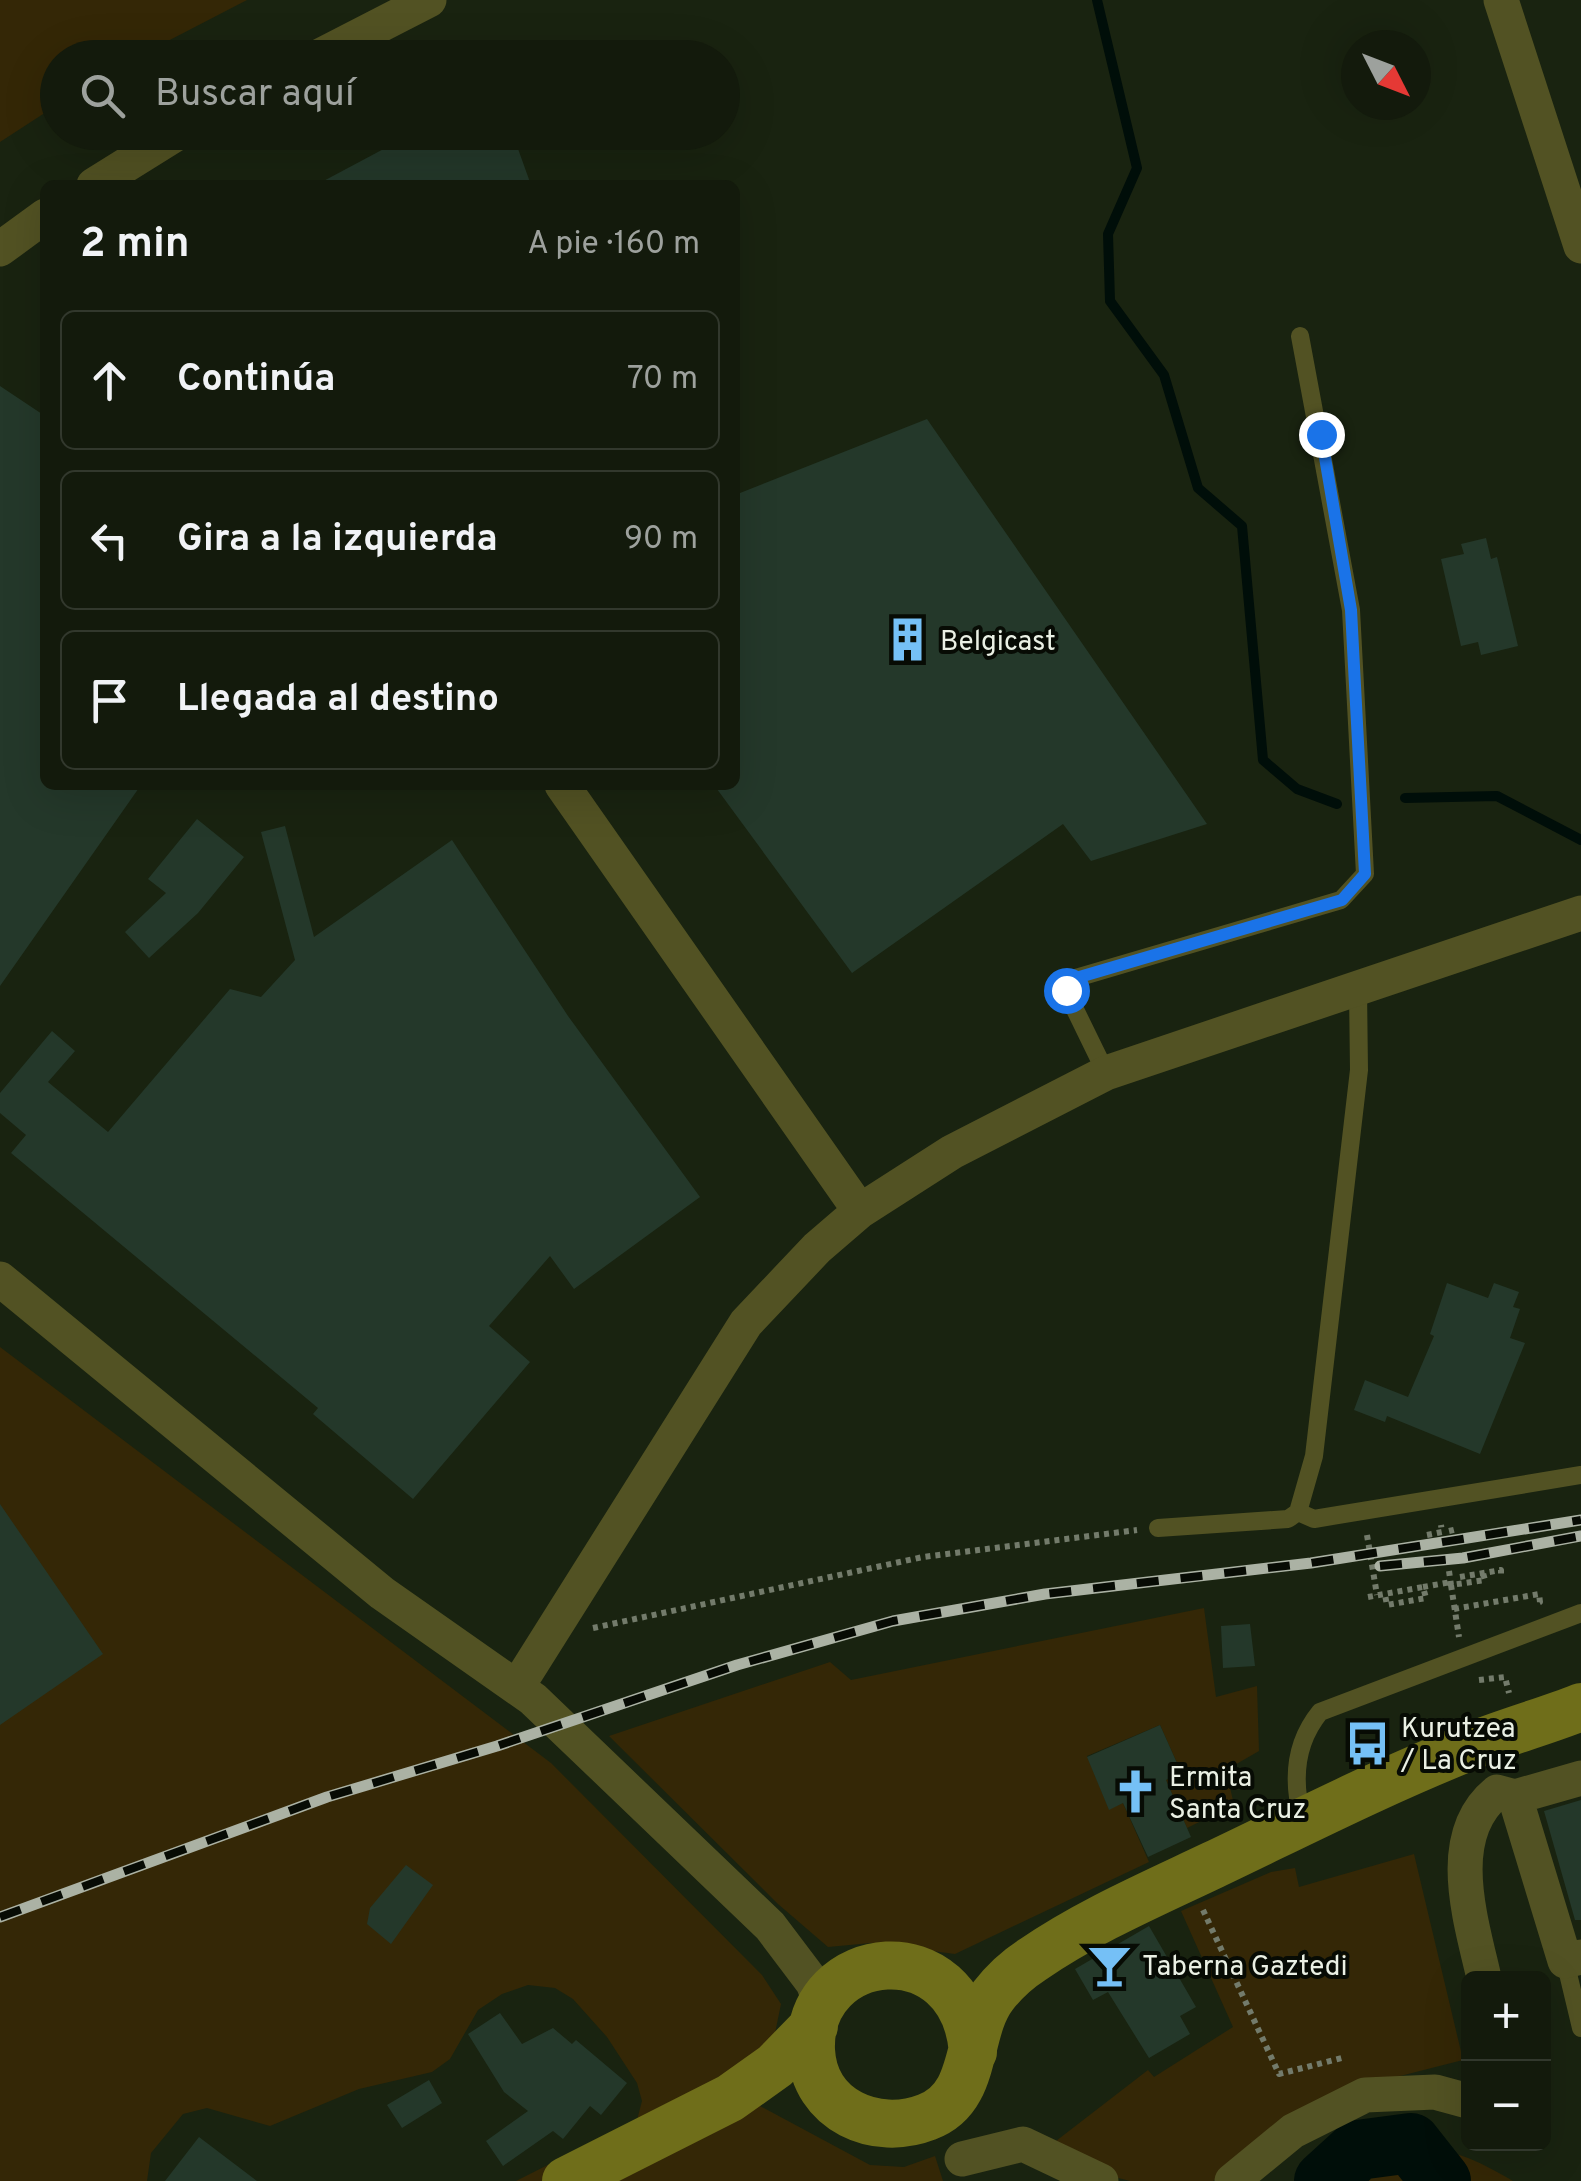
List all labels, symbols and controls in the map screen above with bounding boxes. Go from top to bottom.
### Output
north arrow [1341,30,1431,120]
search box [40,40,740,150]
icon: search [75,68,130,123]
text: Buscar aquí [155,71,355,120]
text: 2 min [80,219,190,272]
text: A pie · 160 m [527,225,700,265]
icon: ahead [82,353,137,408]
text: Continúa [177,356,335,405]
text: 70 m [627,360,698,400]
route end [1299,412,1345,458]
icon: left [82,513,137,568]
text: Gira a la izquierda [177,516,498,565]
text: 90 m [624,520,698,560]
building icon: Belgicast [883,616,931,664]
place label: Belgicast [940,625,1056,661]
icon: arrive [82,673,137,728]
text: Llegada al destino [177,676,499,725]
route start [1044,968,1090,1014]
place label: Kurutzea / La Cruz [1400,1712,1517,1780]
bus stop icon: Kurutzea / La Cruz [1344,1719,1392,1767]
place label: Ermita Santa Cruz [1169,1761,1306,1829]
church icon: Ermita Santa Cruz [1112,1768,1160,1816]
bar icon: Taberna Gaztedi [1085,1941,1133,1989]
place label: Taberna Gaztedi [1142,1950,1348,1986]
map controls [1461,1971,1551,2151]
button: + [1461,1971,1551,2061]
button: − [1461,2061,1551,2151]

